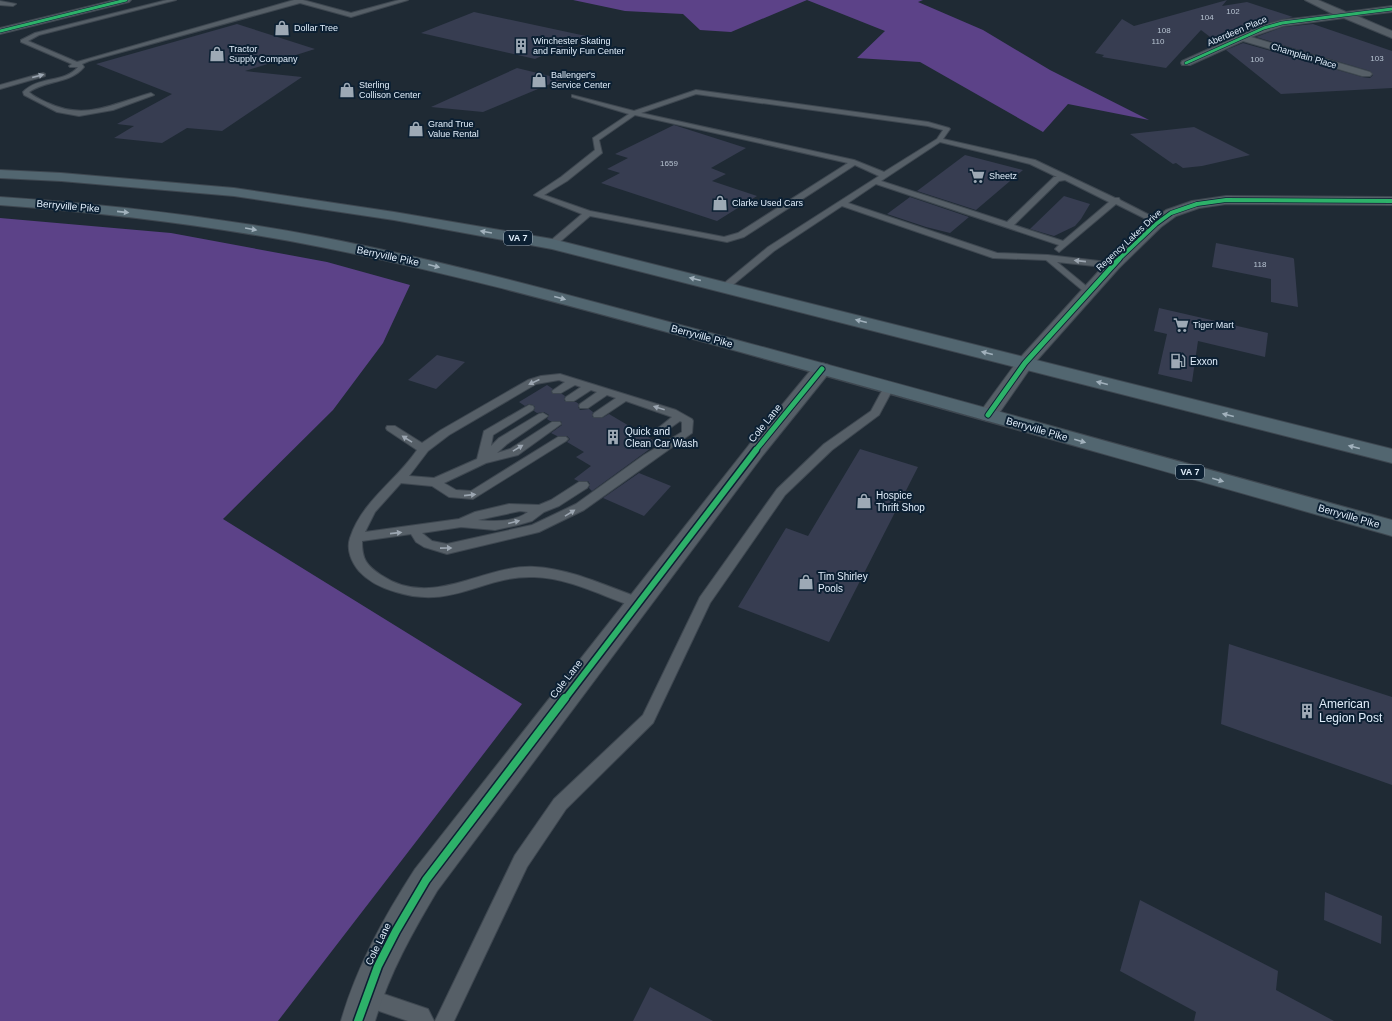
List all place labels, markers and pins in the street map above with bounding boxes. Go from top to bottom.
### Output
shop icon: Dollar Tree [273,19,291,37]
place label: Dollar Tree [294,23,338,33]
place label: Winchester Skating and Family Fun Center [533,36,625,56]
building icon: Winchester Skating and Family Fun Center [512,37,530,55]
place label: Tractor Supply Company [229,44,298,64]
shop icon: Tractor Supply Company [208,45,226,63]
place label: Ballenger's Service Center [551,70,611,90]
shop icon: Ballenger's Service Center [530,71,548,89]
place label: Sterling Collison Center [359,80,421,100]
shop icon: Sterling Collison Center [338,81,356,99]
place label: Grand True Value Rental [428,119,479,139]
shop icon: Grand True Value Rental [407,120,425,138]
supermarket icon: Sheetz [968,167,986,185]
place label: Sheetz [989,171,1018,181]
shop icon: Clarke Used Cars [711,194,729,212]
place label: Clarke Used Cars [732,198,804,208]
supermarket icon: Tiger Mart [1172,316,1190,334]
place label: Tiger Mart [1193,320,1234,330]
fuel station icon: Exxon [1169,352,1187,370]
place label: Exxon [1190,356,1218,367]
place label: Quick and Clean Car Wash [625,426,698,449]
building icon: Quick and Clean Car Wash [604,428,622,446]
place label: Hospice Thrift Shop [876,490,925,513]
shop icon: Hospice Thrift Shop [855,492,873,510]
place label: Tim Shirley Pools [818,571,868,594]
shop icon: Tim Shirley Pools [797,573,815,591]
place label: American Legion Post [1319,697,1383,725]
building icon: American Legion Post [1298,702,1316,720]

